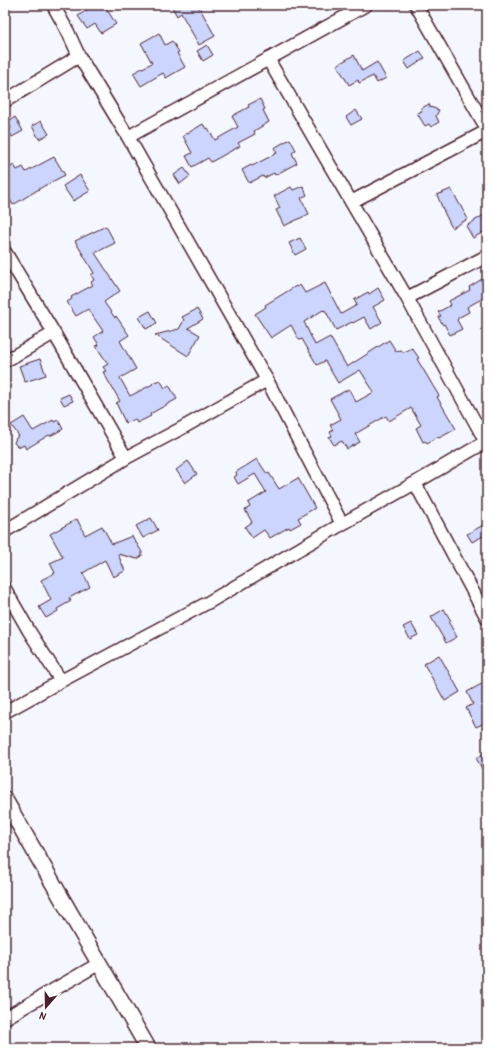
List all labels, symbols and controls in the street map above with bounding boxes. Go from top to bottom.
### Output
north arrow [26,987,66,1027]
text: N [37,1009,48,1024]

